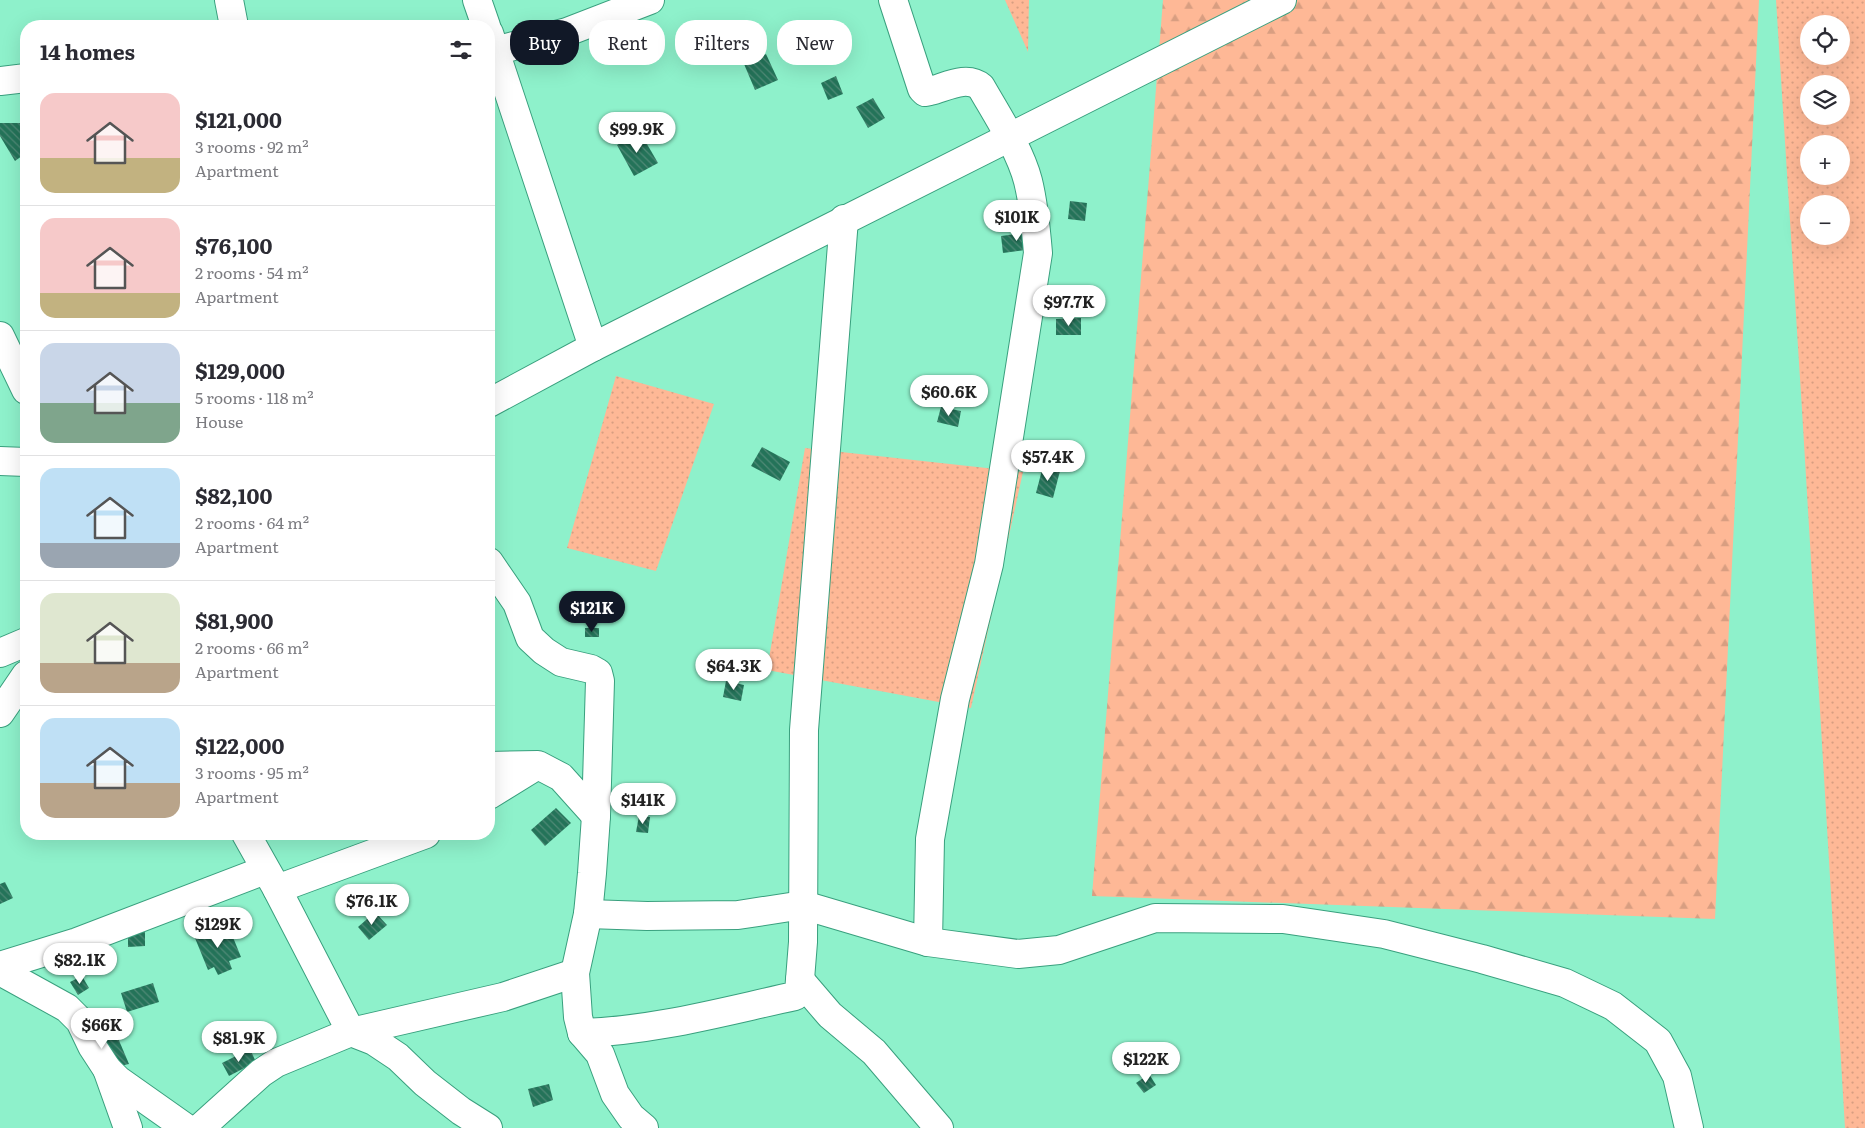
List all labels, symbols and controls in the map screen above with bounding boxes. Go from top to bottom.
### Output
map controls [1800,15,1850,245]
button: locate [1800,15,1850,65]
chip: Buy [510,20,579,65]
chip: Rent [589,20,665,65]
chip: Filters [675,20,767,65]
chip: New [777,20,852,65]
text: 14 homes [40,35,135,66]
icon: filters [447,36,475,64]
button: layers [1800,75,1850,125]
text: $121,000 [195,103,282,134]
pin: $99.9K [596,112,678,154]
icon: home [80,113,140,173]
text: $99.9K [610,116,664,140]
text: 3 rooms · 92 m² [195,134,309,158]
button: + [1800,135,1850,185]
text: Apartment [195,158,279,182]
button: − [1800,195,1850,245]
pin: $101K [982,200,1052,242]
text: $101K [994,204,1040,228]
text: $76,100 [195,229,272,260]
icon: home [80,238,140,298]
text: 2 rooms · 54 m² [195,260,309,284]
text: Apartment [195,284,279,308]
pin: $97.7K [1028,284,1110,327]
text: $97.7K [1044,289,1094,313]
text: $129,000 [195,354,285,385]
icon: home [80,363,140,423]
pin: $60.6K [908,374,990,417]
text: $60.6K [921,379,977,403]
text: 5 rooms · 118 m² [195,385,314,409]
text: House [195,409,243,433]
pin: $57.4K [1007,440,1089,482]
text: $57.4K [1022,444,1074,468]
text: $82,100 [195,479,272,510]
icon: home [80,488,140,548]
text: 2 rooms · 64 m² [195,510,309,534]
text: Apartment [195,534,279,558]
pin: $121K [557,590,627,633]
text: $121K [570,595,614,619]
text: $81,900 [195,604,273,635]
icon: home [80,613,140,673]
text: 2 rooms · 66 m² [195,635,309,659]
pin: $64.3K [693,648,775,691]
text: $64.3K [706,653,762,677]
text: Apartment [195,659,279,683]
text: $122,000 [195,729,284,760]
icon: home [80,738,140,798]
text: 3 rooms · 95 m² [195,760,309,784]
pin: $141K [608,782,678,825]
text: Apartment [195,784,279,808]
text: $141K [621,787,665,811]
pin: $76.1K [331,884,413,926]
text: $76.1K [346,888,398,912]
pin: $129K [183,906,253,949]
text: $129K [195,911,241,935]
pin: $82.1K [39,942,121,985]
text: $82.1K [54,947,106,971]
pin: $66K [72,1008,132,1050]
text: $66K [82,1012,122,1036]
pin: $81.9K [198,1020,280,1063]
text: $81.9K [213,1025,265,1049]
pin: $122K [1111,1042,1181,1084]
text: $122K [1123,1046,1169,1070]

